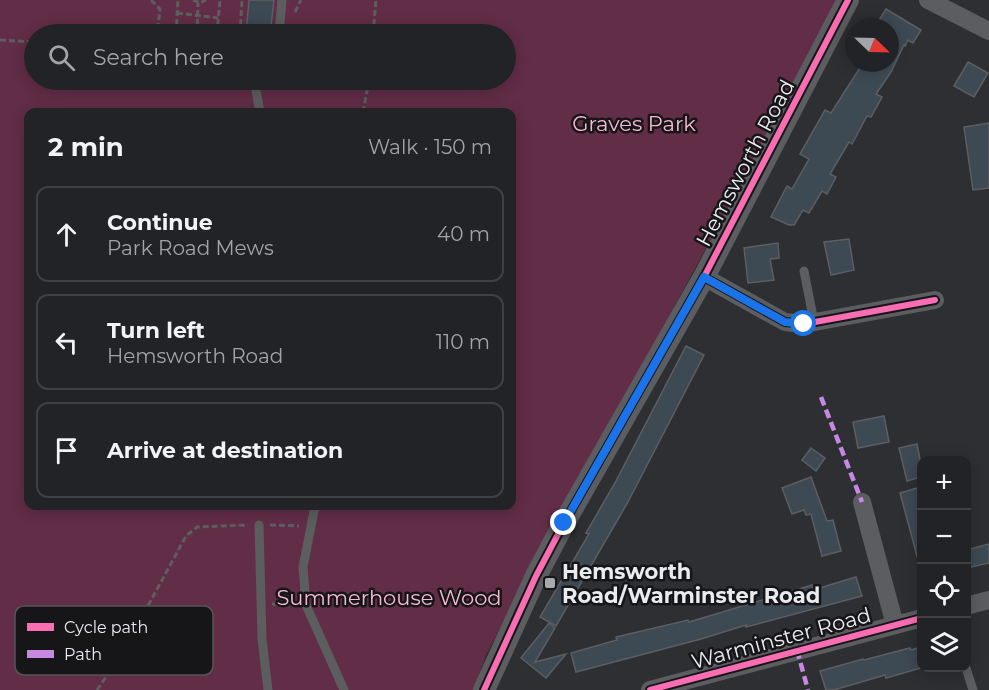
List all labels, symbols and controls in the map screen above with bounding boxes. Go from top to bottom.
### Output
north arrow [845,18,899,72]
search box [24,24,516,90]
icon: search [45,41,78,74]
text: Search here [93,44,224,71]
street label: Hemsworth Road [690,75,800,251]
park label: Graves Park [572,111,696,136]
text: 2 min [48,131,124,163]
text: Walk · 150 m [368,135,492,159]
text: Continue [107,209,213,236]
icon: ahead [50,218,83,251]
text: 40 m [437,222,490,246]
text: Park Road Mews [107,236,274,260]
route start [790,310,816,336]
text: Turn left [107,317,205,344]
icon: left [50,326,83,359]
text: 110 m [436,330,490,354]
text: Hemsworth Road [107,344,283,368]
icon: arrive [50,434,83,467]
text: Arrive at destination [107,437,343,464]
map controls [917,456,971,672]
button: + [917,456,971,510]
route end [550,509,576,535]
button: − [917,510,971,564]
place label: Hemsworth Road/Warminster Road [562,559,820,608]
button: locate [917,564,971,618]
marker: Hemsworth Road/Warminster Road [543,576,557,590]
park label: Summerhouse Wood [276,585,502,610]
street label: Warminster Road [688,602,874,674]
legend [15,606,213,675]
text: Cycle path [64,618,148,637]
button: layers [917,618,971,672]
text: Path [64,645,102,664]

